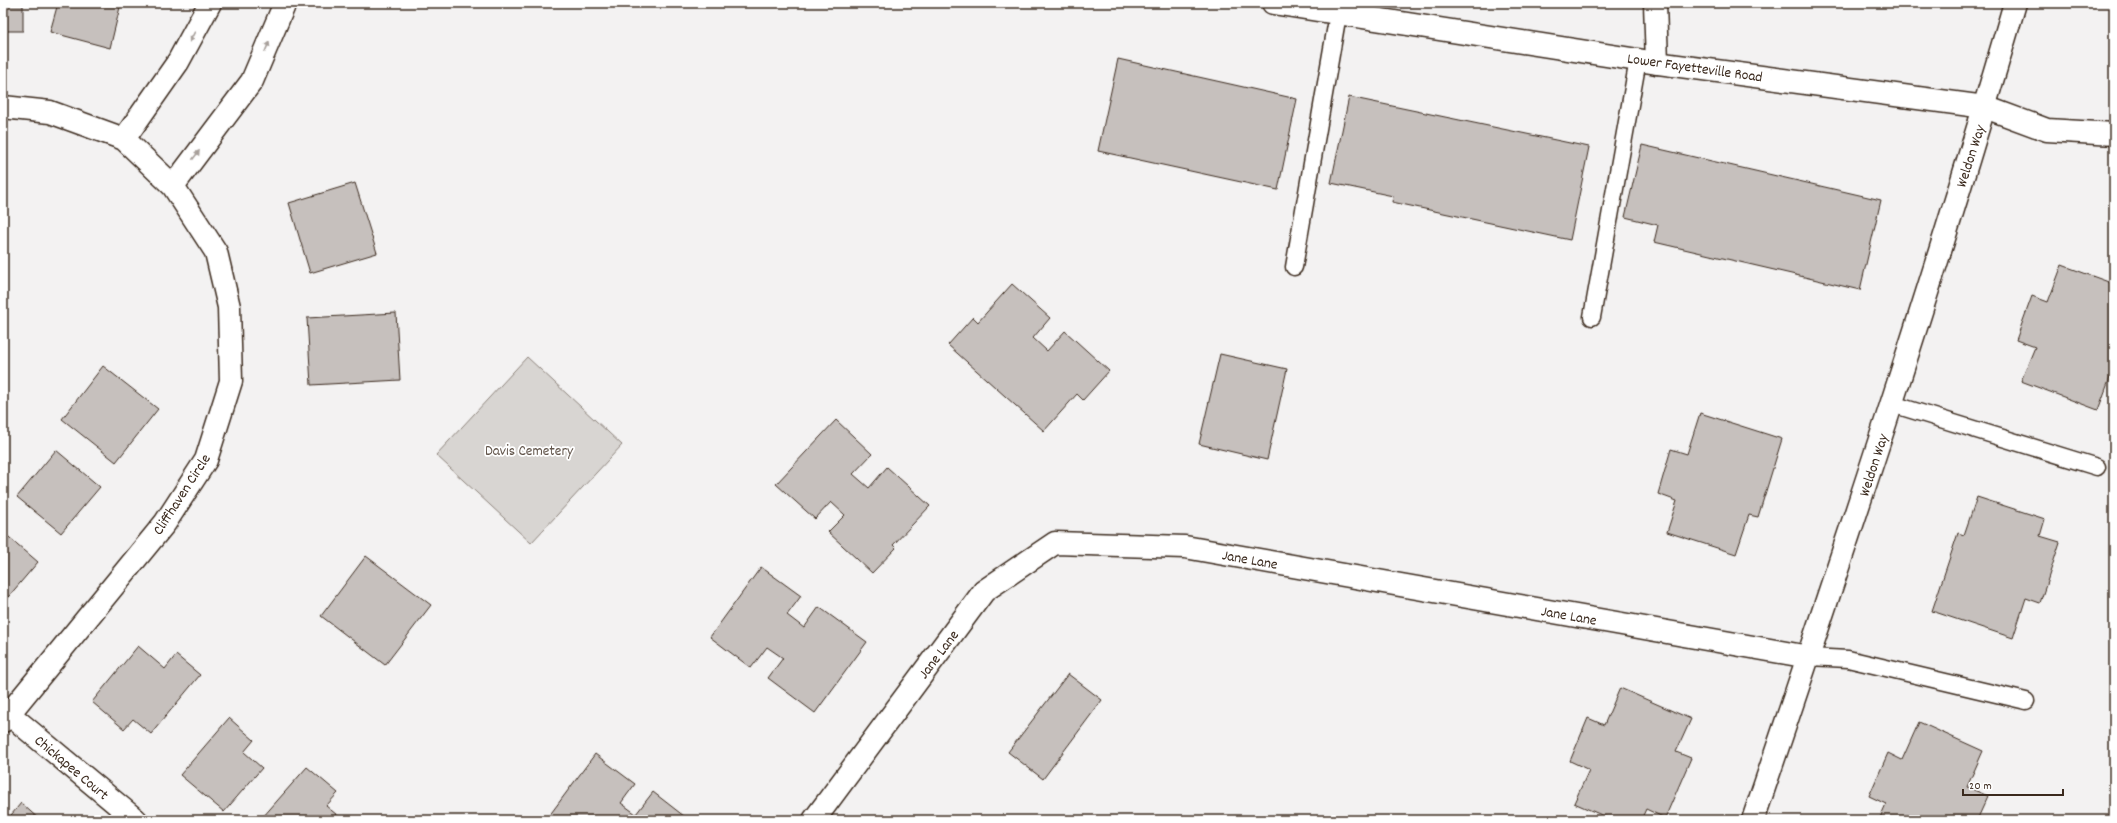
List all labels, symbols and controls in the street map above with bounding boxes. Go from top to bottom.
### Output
one-way arrow [188,32,195,43]
one-way arrow [264,40,270,52]
street label: Lower Fayetteville Road [1626,49,1764,89]
street label: Weldon Way [1951,122,1993,191]
one-way arrow [192,149,200,160]
street label: Weldon Way [1854,431,1896,500]
park label: Davis Cemetery [485,441,574,463]
street label: Cliffhaven Circle [148,450,217,540]
street label: Jane Lane [1220,545,1280,577]
street label: Jane Lane [1539,601,1599,633]
street label: Jane Lane [914,626,966,684]
street label: Chickapee Court [29,731,113,807]
scale bar [1963,771,2063,797]
text: 20 m [1969,778,1992,795]

